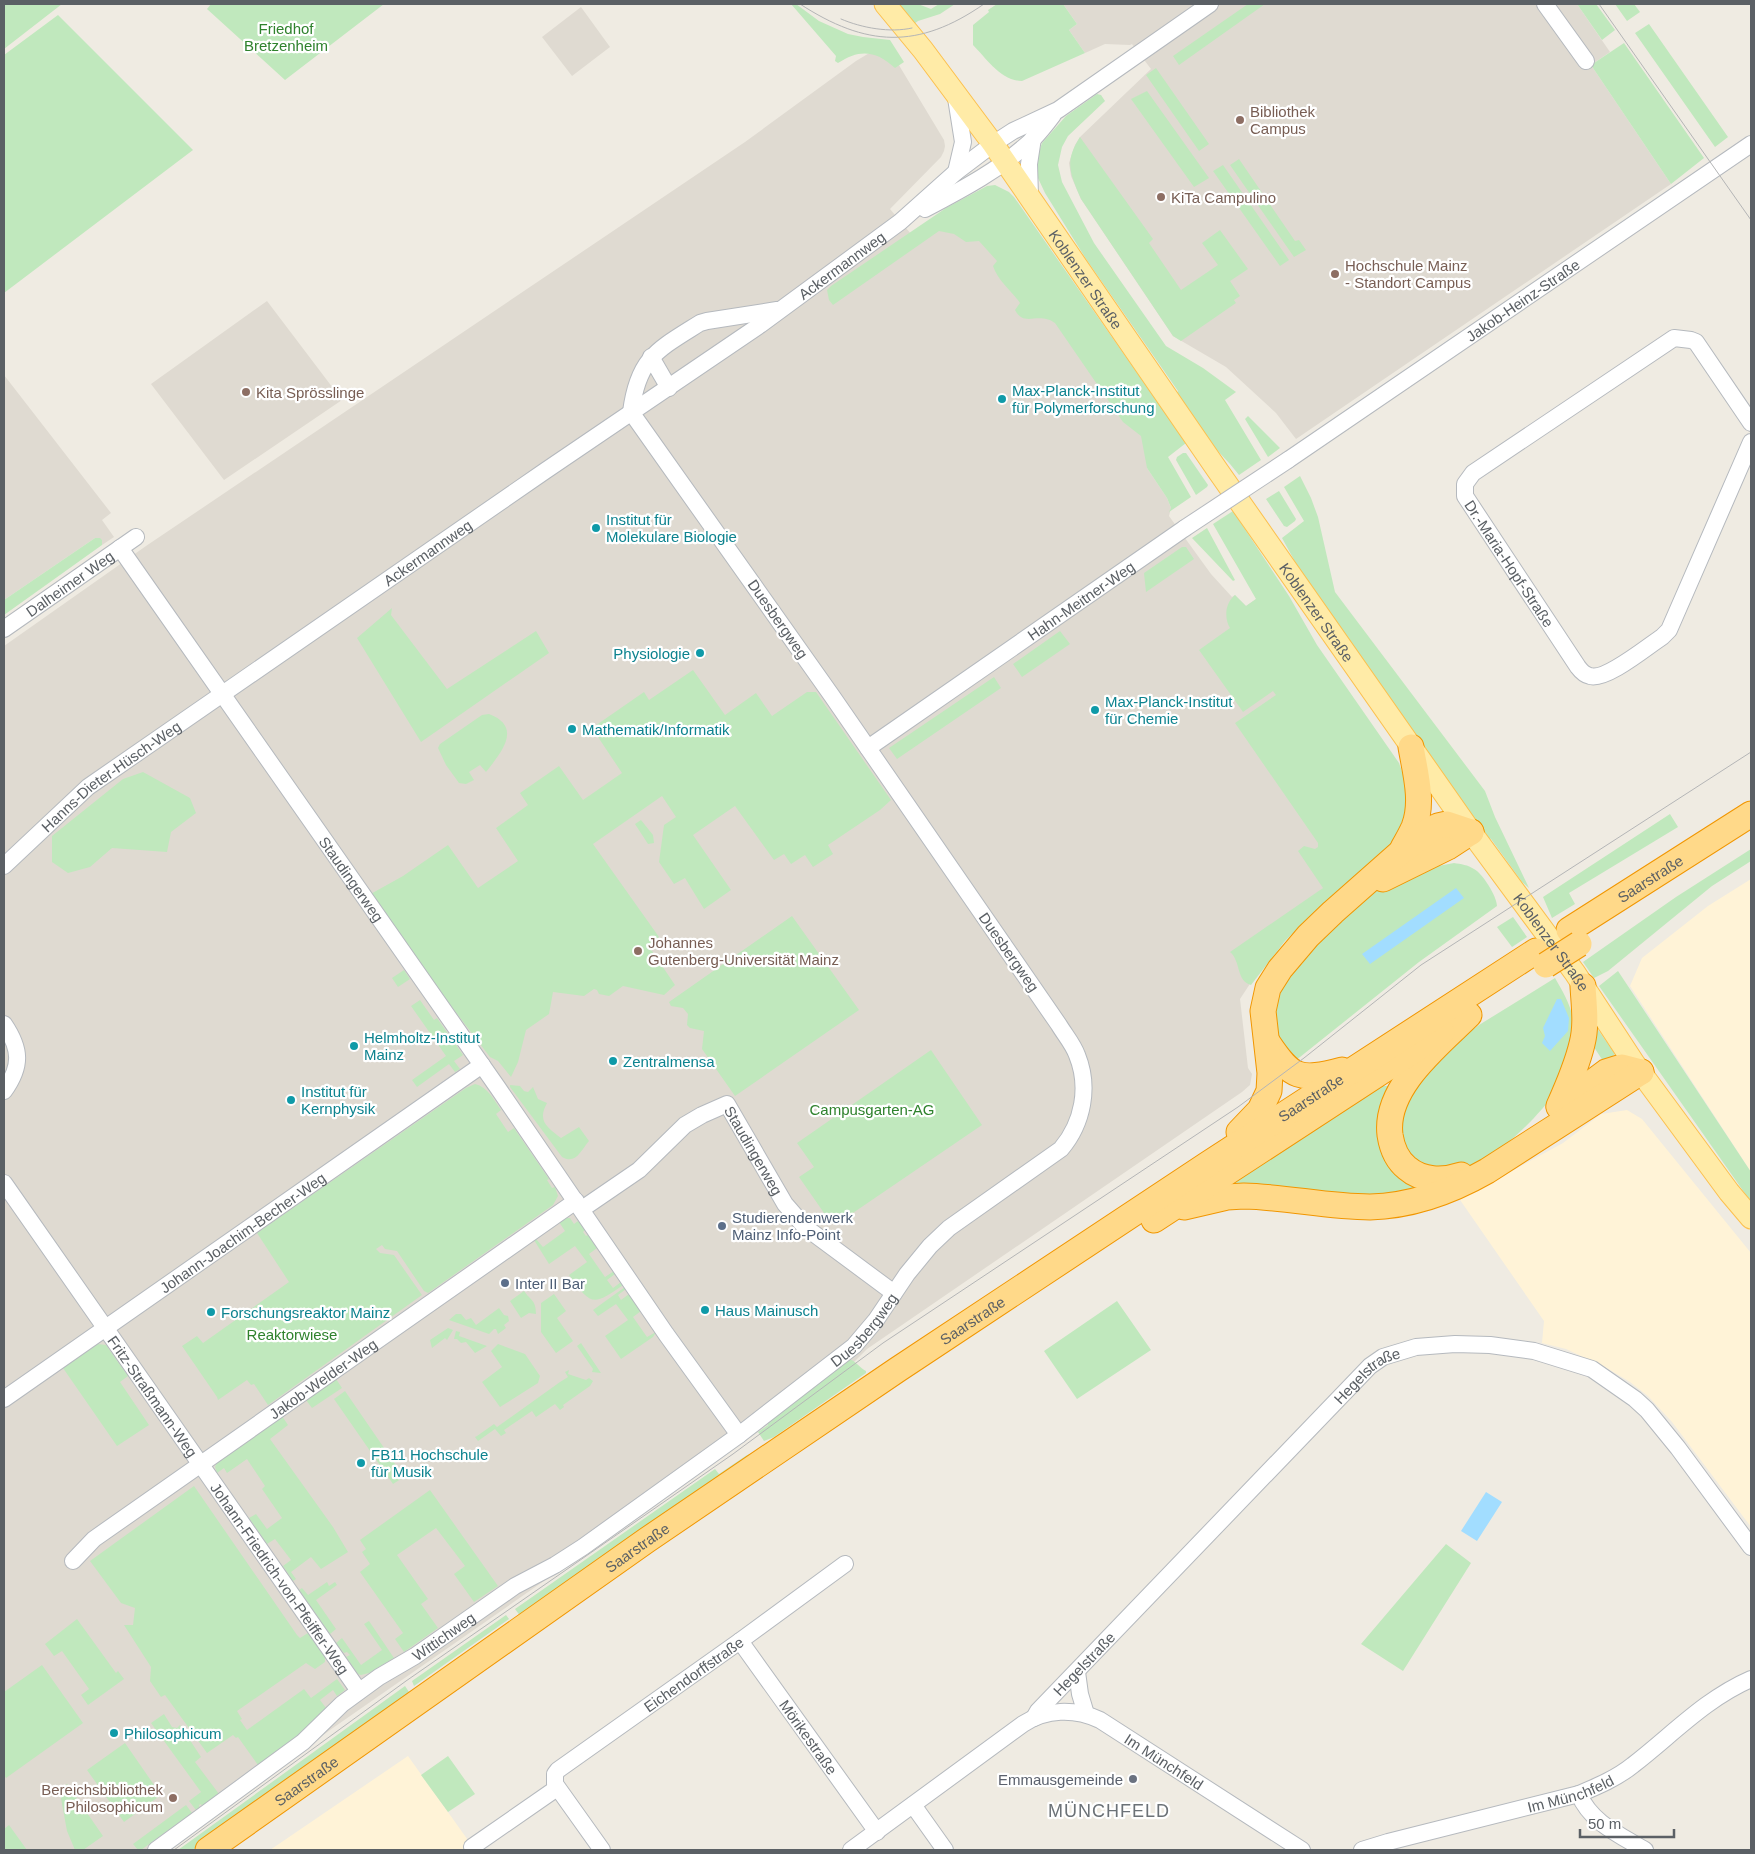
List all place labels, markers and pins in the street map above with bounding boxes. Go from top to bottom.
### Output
place label: Bibliothek Campus [1250,103,1316,137]
marker: Bibliothek Campus [1234,114,1246,126]
place label: KiTa Campulino [1171,189,1276,206]
marker: KiTa Campulino [1155,191,1167,203]
place label: Hochschule Mainz - Standort Campus [1345,257,1471,291]
marker: Hochschule Mainz - Standort Campus [1329,268,1341,280]
place label: Max-Planck-Institut für Polymerforschung [1012,382,1155,416]
place label: Kita Sprösslinge [256,384,364,401]
marker: Kita Sprösslinge [240,386,252,398]
marker: Max-Planck-Institut für Polymerforschung [996,393,1008,405]
place label: Institut für Molekulare Biologie [606,511,737,545]
marker: Institut für Molekulare Biologie [590,522,602,534]
place label: Physiologie [613,645,690,662]
marker: Physiologie [694,647,706,659]
place label: Max-Planck-Institut für Chemie [1105,693,1233,727]
marker: Max-Planck-Institut für Chemie [1089,704,1101,716]
place label: Mathematik/Informatik [582,721,730,738]
marker: Mathematik/Informatik [566,723,578,735]
place label: Johannes Gutenberg-Universität Mainz [648,934,839,968]
marker: Johannes Gutenberg-Universität Mainz [632,945,644,957]
place label: Helmholtz-Institut Mainz [364,1029,481,1063]
marker: Helmholtz-Institut Mainz [348,1040,360,1052]
place label: Zentralmensa [623,1053,715,1070]
marker: Zentralmensa [607,1055,619,1067]
place label: Institut für Kernphysik [301,1083,376,1117]
marker: Institut für Kernphysik [285,1094,297,1106]
place label: Studierendenwerk Mainz Info-Point [732,1209,853,1243]
marker: Studierendenwerk Mainz Info-Point [716,1220,728,1232]
place label: Inter II Bar [515,1275,585,1292]
marker: Inter II Bar [499,1277,511,1289]
place label: Haus Mainusch [715,1302,818,1319]
place label: Forschungsreaktor Mainz [221,1304,390,1321]
marker: Haus Mainusch [699,1304,711,1316]
marker: Forschungsreaktor Mainz [205,1306,217,1318]
place label: FB11 Hochschule für Musik [371,1446,488,1480]
marker: FB11 Hochschule für Musik [355,1457,367,1469]
place label: Philosophicum [124,1725,222,1742]
marker: Philosophicum [108,1727,120,1739]
place label: Emmausgemeinde [998,1771,1123,1788]
marker: Emmausgemeinde [1127,1773,1139,1785]
place label: Bereichsbibliothek Philosophicum [41,1781,163,1815]
marker: Bereichsbibliothek Philosophicum [167,1792,179,1804]

